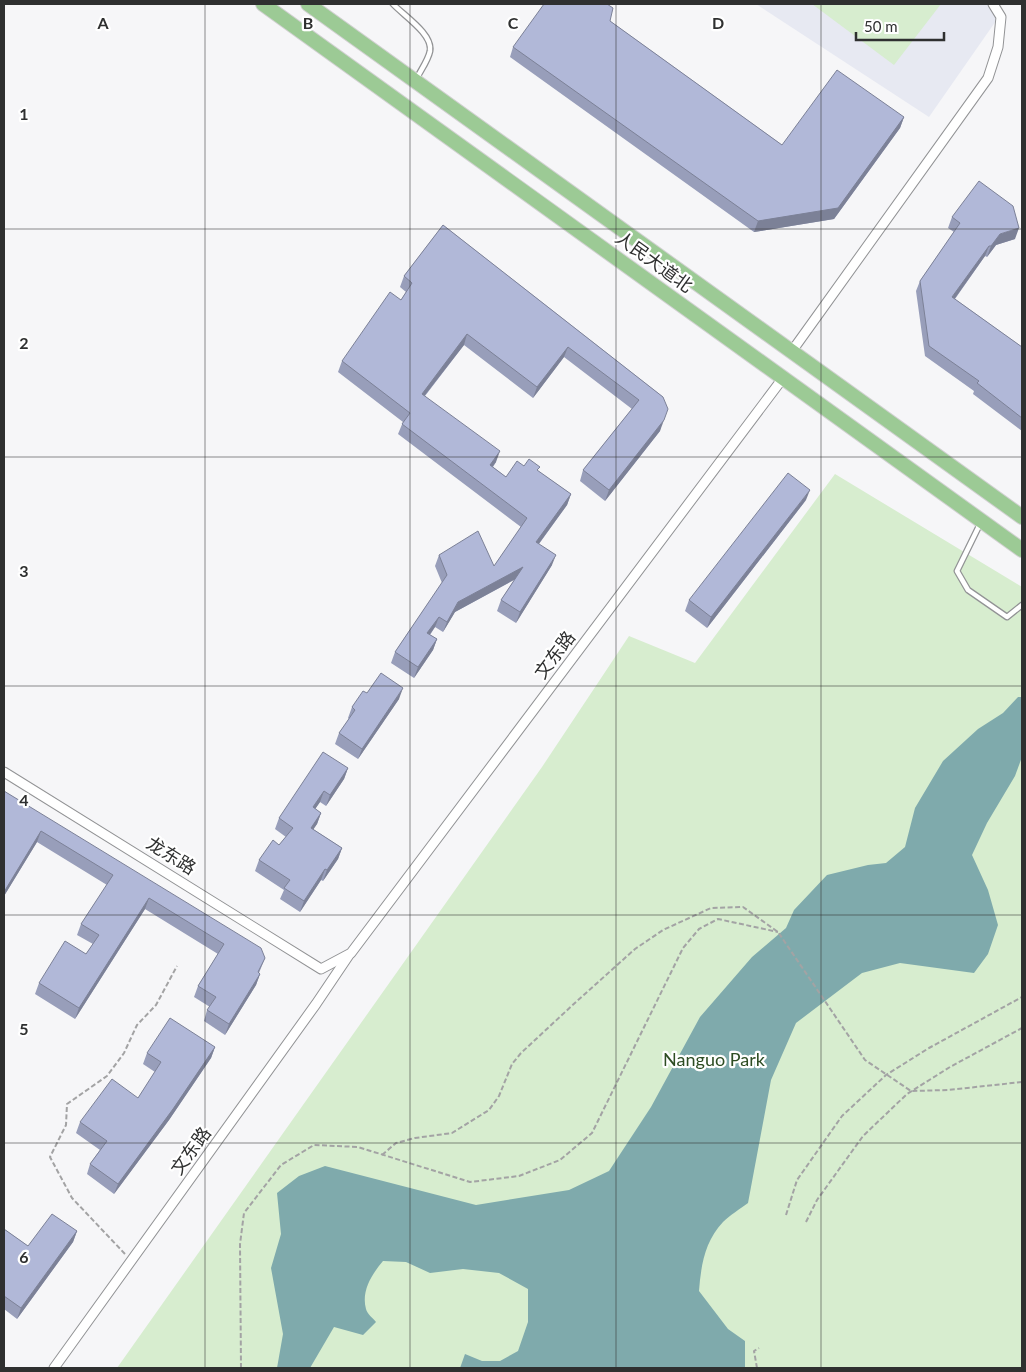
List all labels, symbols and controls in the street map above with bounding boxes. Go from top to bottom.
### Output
scale bar [856,10,944,42]
text: A [96,13,109,32]
text: B [303,13,313,32]
text: C [508,13,519,32]
text: D [712,13,724,32]
text: 50 m [864,17,898,35]
text: 1 [19,104,29,123]
street label: 人民大道北 [612,226,697,297]
text: 2 [19,333,29,352]
text: 3 [19,561,29,580]
street label: 文东路 [529,626,579,683]
text: 4 [19,790,29,809]
street label: 龙东路 [143,832,200,879]
text: 5 [19,1019,29,1038]
park label: Nanguo Park [663,1048,766,1070]
street label: 文东路 [165,1122,215,1179]
text: 6 [19,1247,29,1266]

